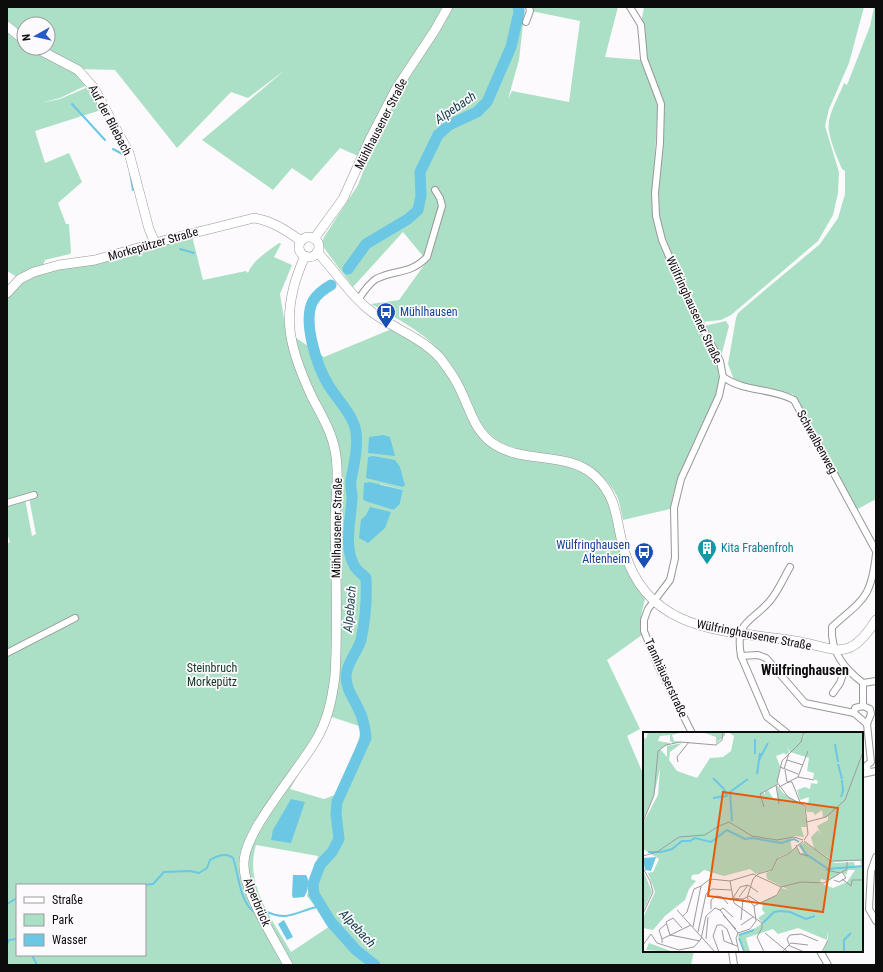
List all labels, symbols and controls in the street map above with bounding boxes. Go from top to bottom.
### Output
north arrow [16,16,56,56]
text: N [20,33,33,42]
street label: Mühlhausener Straße [352,76,410,172]
street label: Auf der Bliebach [86,82,135,158]
water label: Alpebach [431,88,479,127]
street label: Morkepützer Straße [106,224,200,264]
street label: Wülfringhausener Straße [663,254,725,366]
bus stop icon: Mühlhausen [375,301,397,329]
place label: Mühlhausen [400,305,458,319]
street label: Schwalbenweg [794,408,840,476]
street label: Mühlhausener Straße [329,477,345,578]
building icon: Kita Frabenfroh [696,537,718,565]
place label: Wülfringhausen Altenheim [556,538,630,566]
bus stop icon: Wülfringhausen Altenheim [633,541,655,569]
place label: Kita Frabenfroh [721,541,794,555]
water label: Alpebach [340,585,359,634]
street label: Wülfringhausener Straße [695,617,813,653]
street label: Tannhäuserstraße [642,636,690,720]
park label: Steinbruch Morkepütz [187,661,238,689]
district label: Wülfringhausen [761,662,849,678]
inset map [643,732,863,952]
street label: Alperbrück [241,876,274,929]
legend [16,884,146,956]
text: Straße [52,893,83,907]
water label: Alpebach [336,905,379,950]
text: Park [52,913,74,927]
text: Wasser [52,933,87,947]

